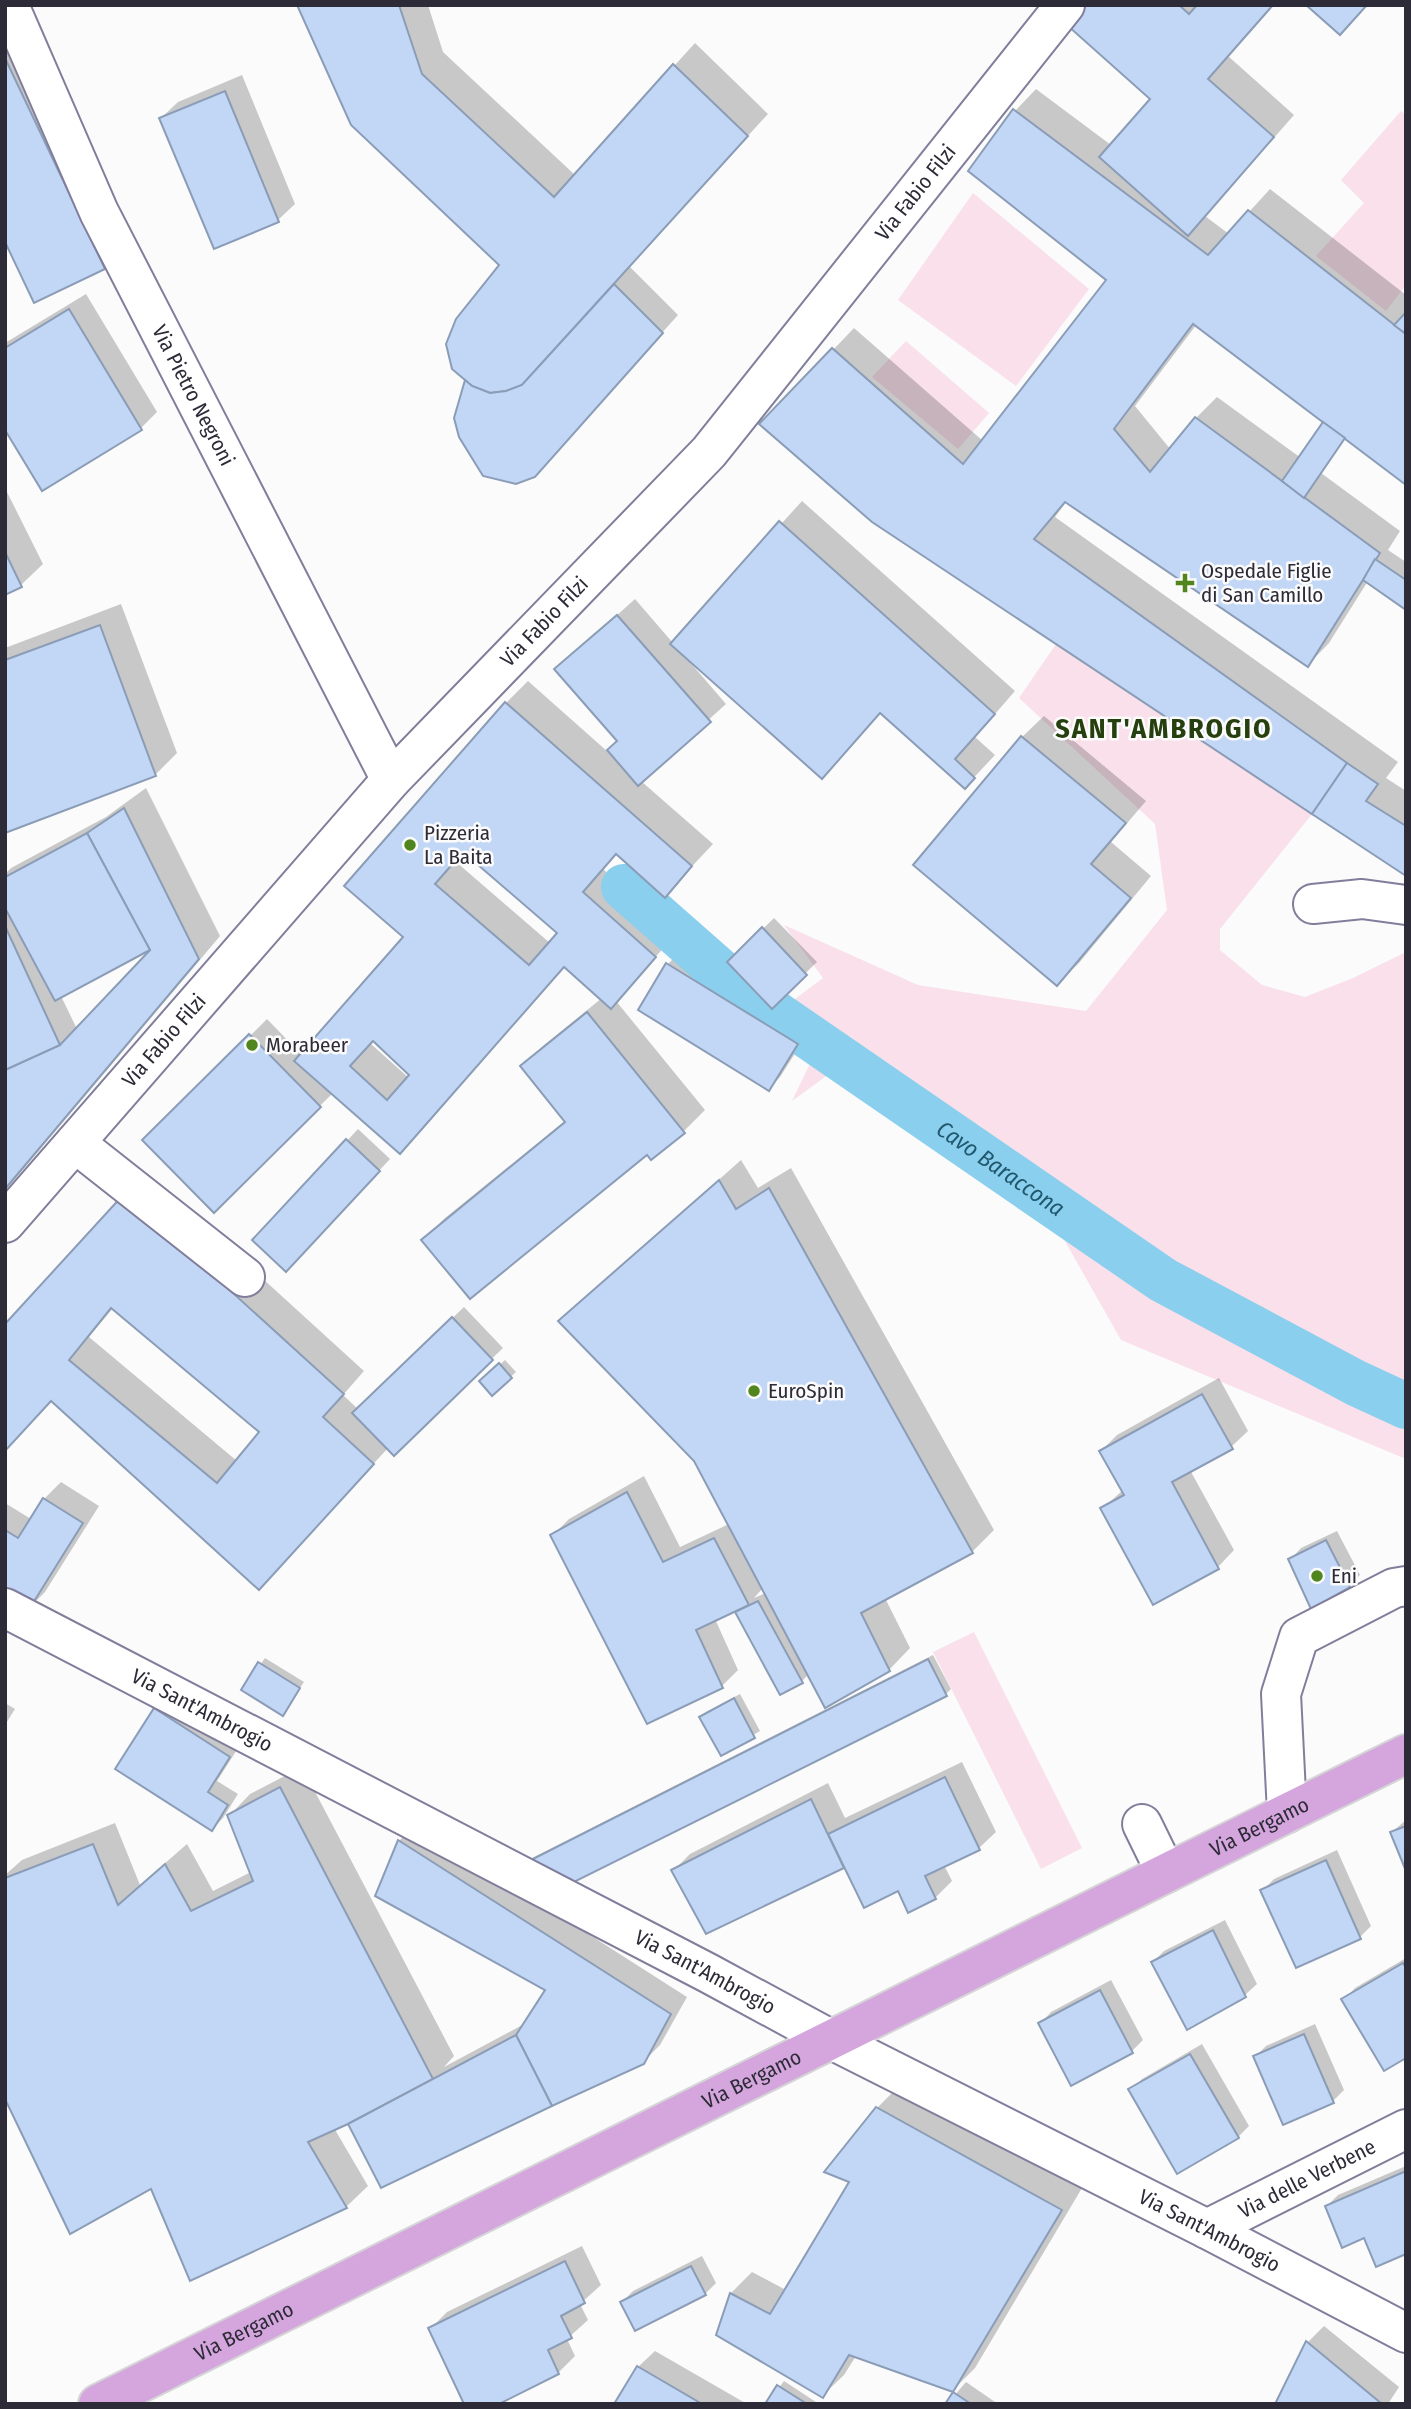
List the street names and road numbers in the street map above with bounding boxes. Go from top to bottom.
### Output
street label: Via Fabio Filzi [870,139,962,246]
street label: Via Pietro Negroni [146,321,240,470]
street label: Via Fabio Filzi [495,571,594,672]
street label: Via Fabio Filzi [116,989,212,1092]
street label: Via Sant'Ambrogio [127,1663,277,1758]
street label: Via Bergamo [1206,1791,1313,1862]
street label: Via Sant'Ambrogio [630,1924,780,2020]
street label: Via Bergamo [698,2044,805,2115]
street label: Via delle Verbene [1234,2133,1380,2224]
street label: Via Sant'Ambrogio [1134,2184,1285,2278]
street label: Via Bergamo [190,2296,298,2367]

